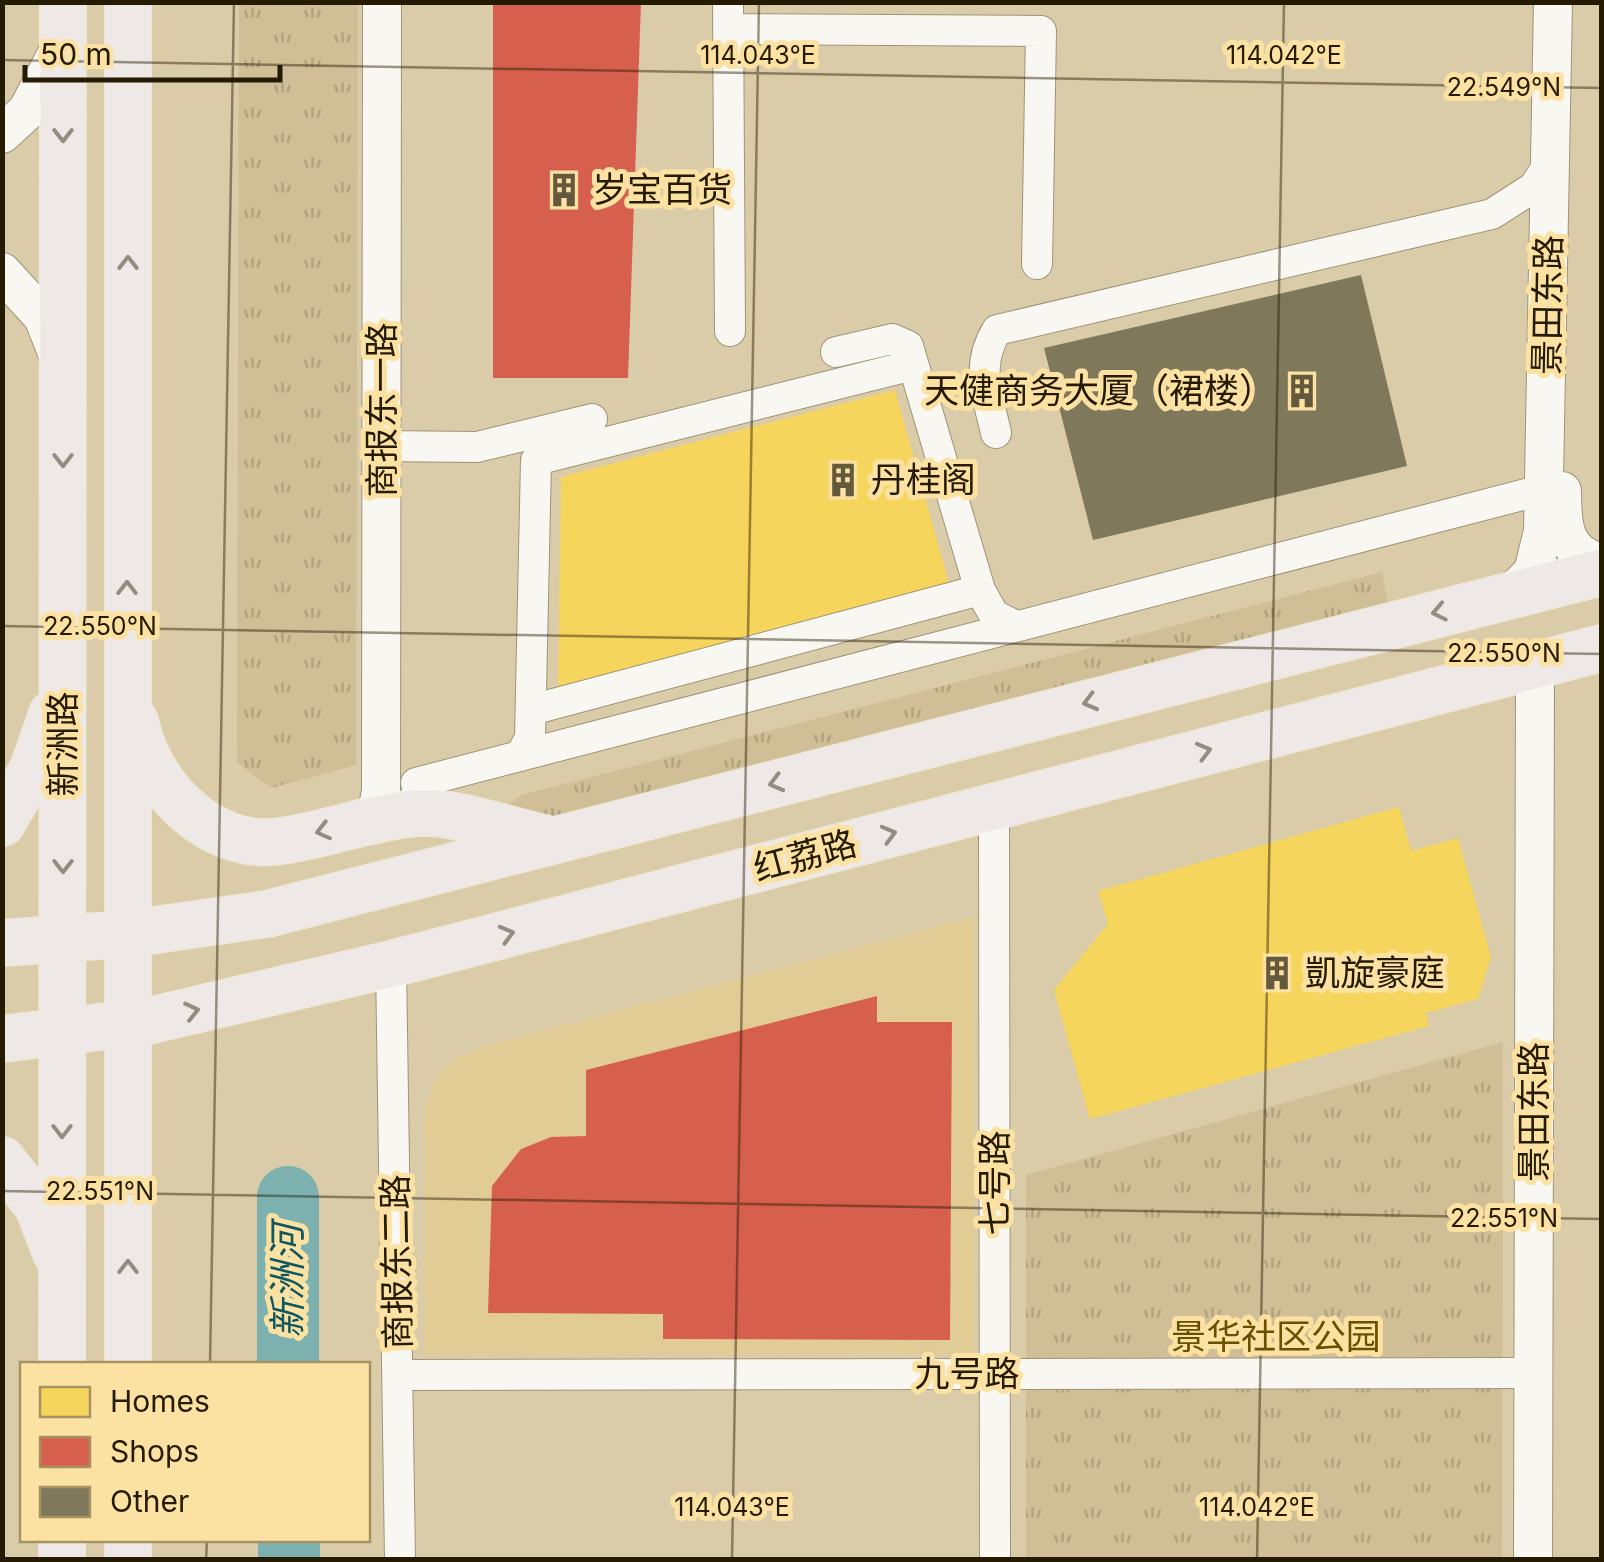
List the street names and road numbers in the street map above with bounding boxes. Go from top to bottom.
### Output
street label: 景田东路 [1525,235,1569,375]
street label: 商报东一路 [360,322,402,498]
street label: 新洲路 [41,691,83,797]
street label: 红荔路 [749,821,861,889]
street label: 景田东路 [1512,1042,1554,1182]
street label: 七号路 [973,1130,1015,1236]
street label: 商报东二路 [373,1174,419,1350]
street label: 九号路 [914,1352,1020,1394]

